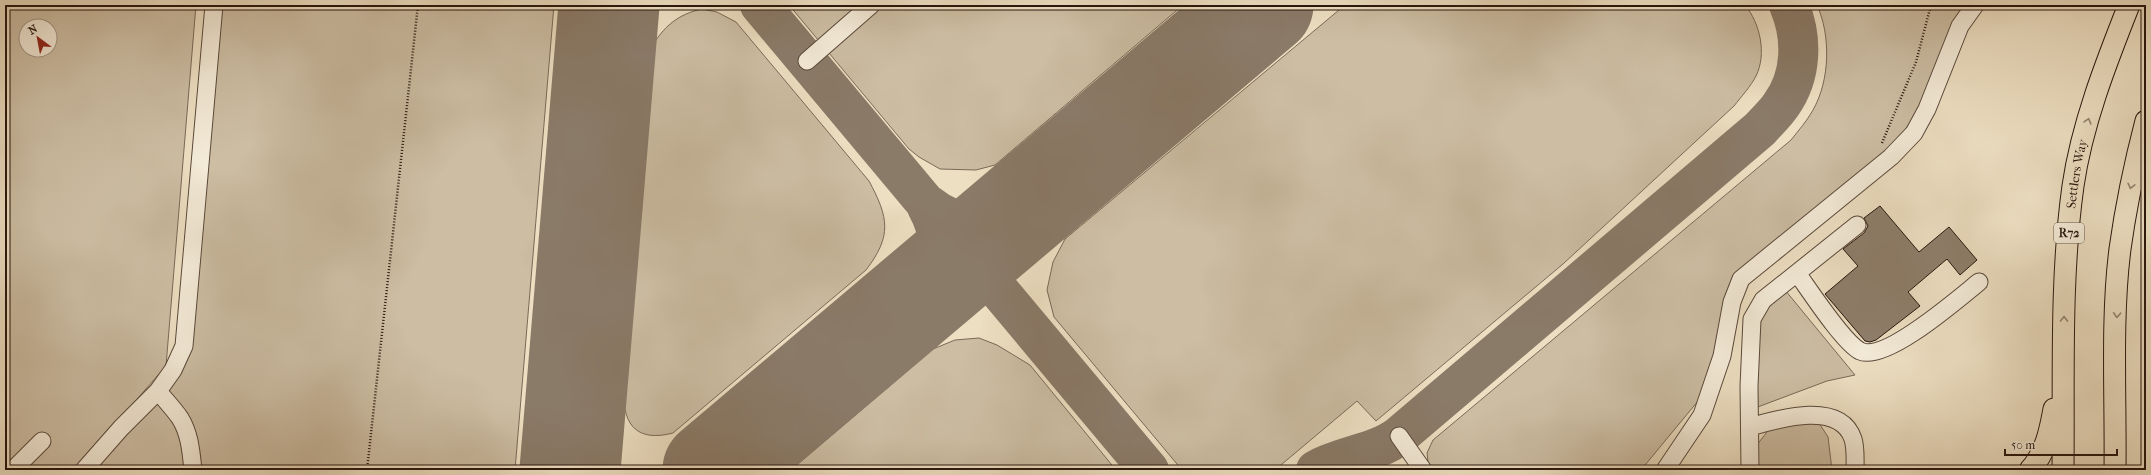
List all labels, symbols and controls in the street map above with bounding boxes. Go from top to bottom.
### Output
north arrow [18,18,58,58]
text: N [26,22,40,38]
one-way arrow [2083,118,2092,125]
street label: Settlers Way [2063,137,2090,209]
one-way arrow [2127,183,2135,189]
road number: R72 [2054,223,2084,243]
one-way arrow [2112,312,2121,318]
one-way arrow [2060,316,2068,322]
scale bar [2005,431,2117,457]
text: 50 m [2011,438,2035,452]

